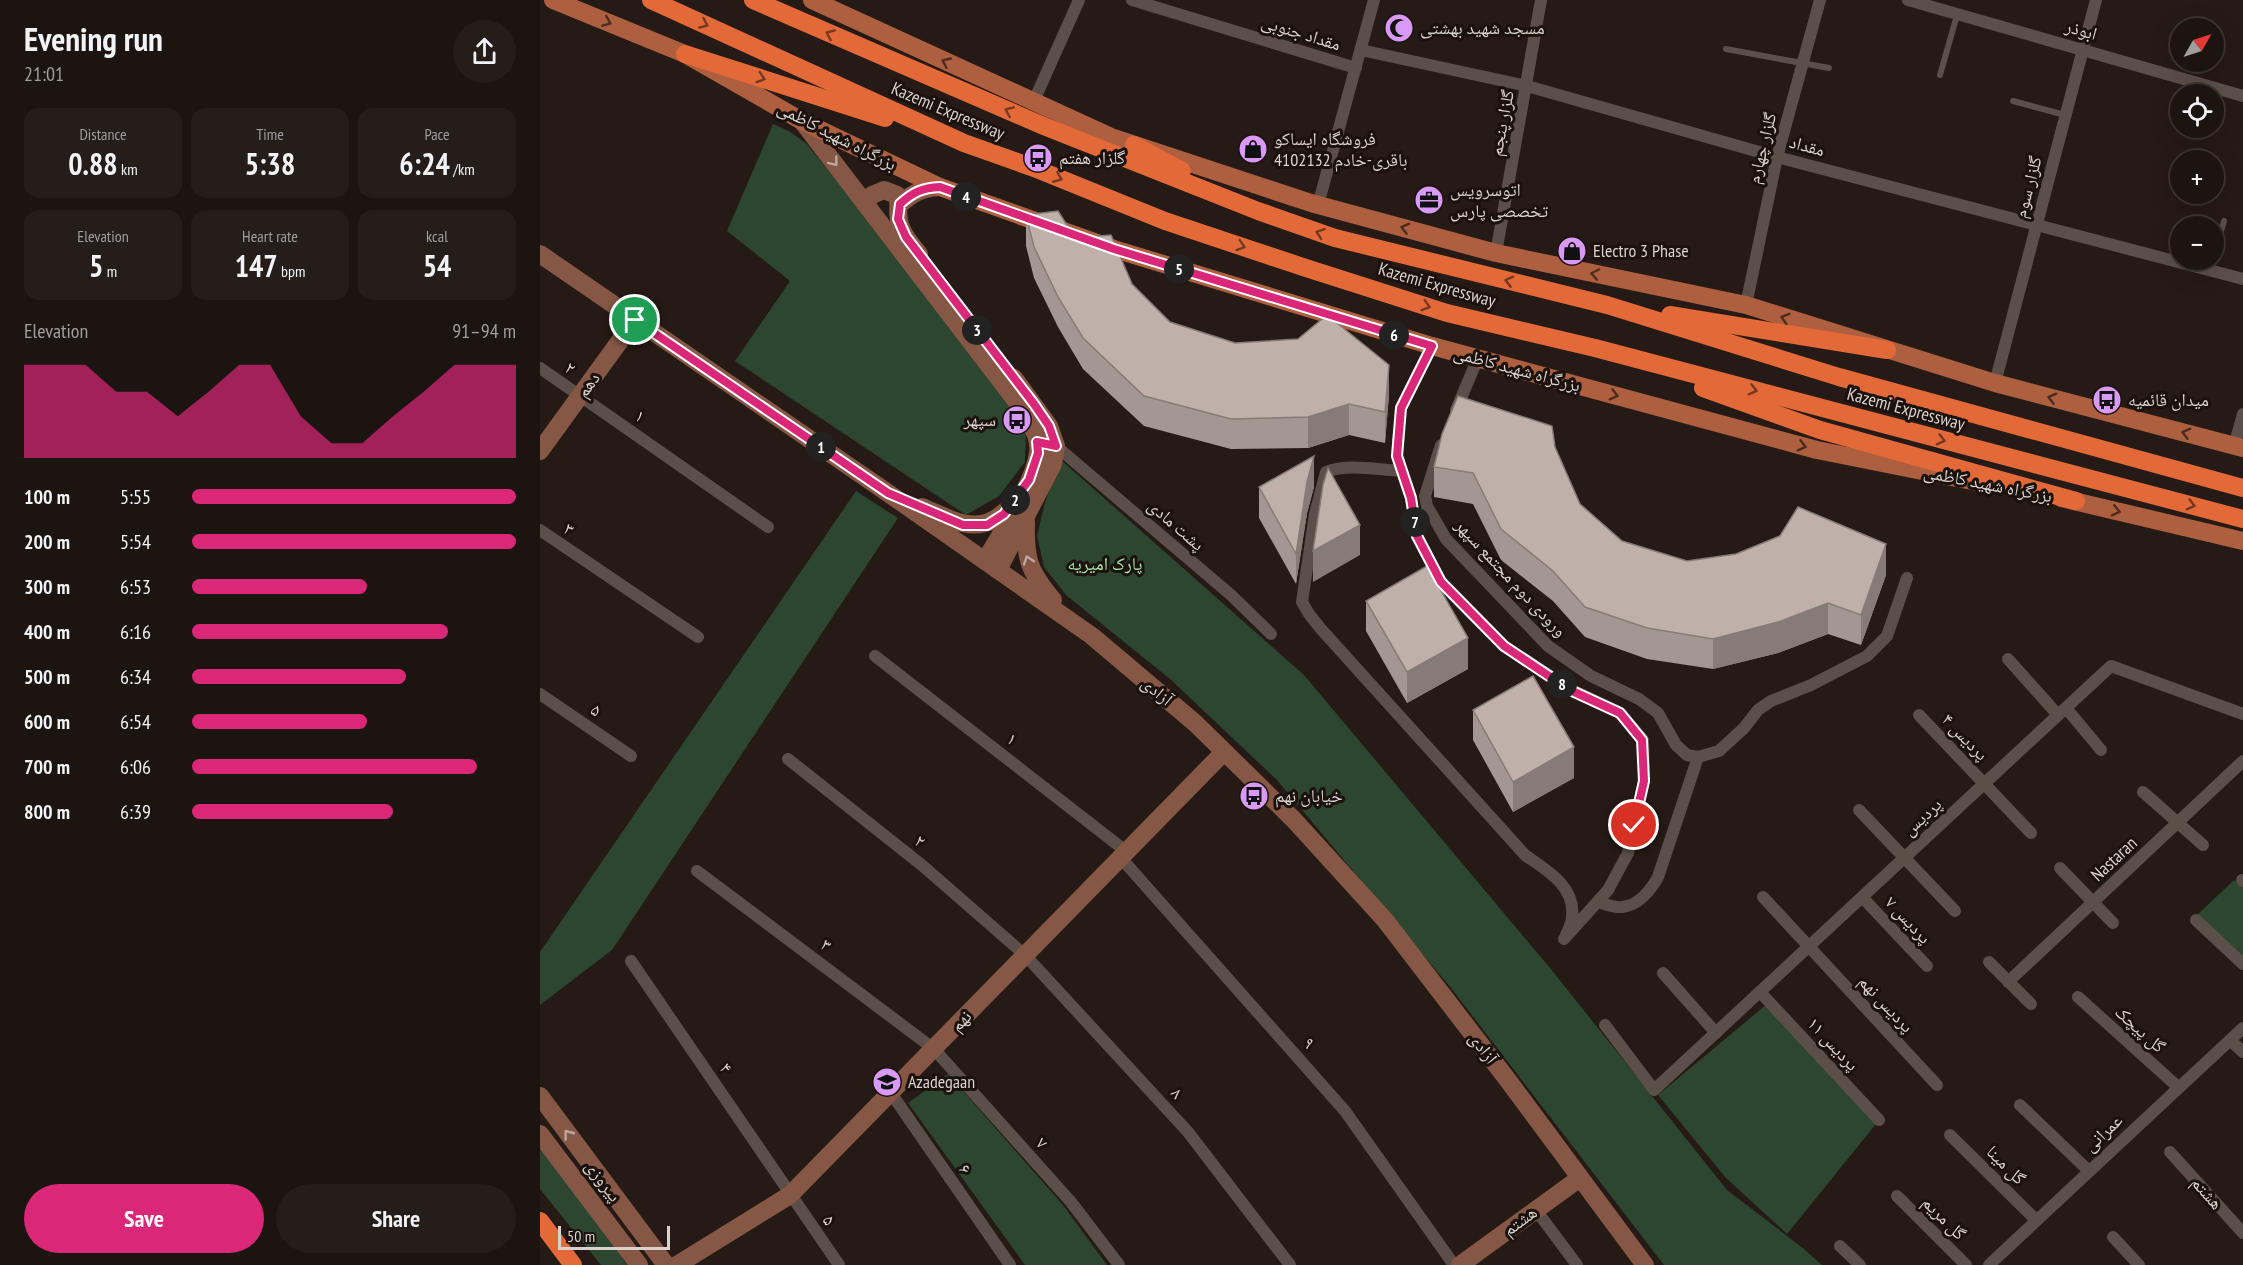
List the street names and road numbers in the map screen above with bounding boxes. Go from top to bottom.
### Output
street label: مقداد جنوبی [1259,10,1344,55]
street label: ابوذر [2062,14,2100,45]
street label: Kazemi Expressway [888,76,1009,145]
street label: گلزار پنجم [1484,87,1520,158]
street label: بزرگراه شهید کاظمی [774,96,901,175]
street label: گلزار چهارم [1742,109,1783,186]
street label: مقداد [1787,130,1827,161]
street label: گلزار سوم [2008,153,2048,221]
street label: Kazemi Expressway [1376,257,1499,312]
street label: بزرگراه شهید کاظمی [1451,341,1583,397]
street label: ۲ [560,356,580,379]
street label: دهم [571,367,605,403]
street label: Kazemi Expressway [1845,382,1968,435]
street label: ۱ [630,404,650,427]
street label: بزرگراه شهید کاظمی [1922,460,2054,507]
street label: پشت مادی [1143,494,1210,556]
street label: ورودی دوم مجتمع سپهر [1449,513,1572,642]
street label: ۳ [559,517,579,540]
street label: آزادی [1137,671,1178,711]
street label: ۵ [586,698,606,721]
street label: پردیس ۴ [1937,708,1994,765]
street label: ۱ [1002,727,1023,750]
street label: پردیس [1897,793,1946,841]
street label: ۲ [910,829,931,852]
street label: Nastaran [2086,831,2142,886]
street label: پردیس ۷ [1880,891,1936,949]
street label: ۳ [816,933,836,956]
street label: پردیس نهم [1853,970,1919,1038]
street label: گل پیچک [2110,1000,2171,1058]
street label: نهم [945,1005,977,1037]
street label: پردیس ۱۱ [1803,1012,1864,1076]
street label: آزادی [1464,1027,1503,1069]
street label: ۹ [1298,1032,1321,1053]
street label: ۴ [715,1058,738,1078]
street label: ۸ [1166,1082,1189,1103]
street label: عمرانی [2078,1109,2127,1157]
street label: ۷ [1031,1132,1054,1153]
street label: گل مینا [1982,1140,2031,1190]
street label: پیروزی [580,1155,627,1206]
street label: ۶ [954,1159,977,1179]
street label: هشتم [2186,1171,2228,1215]
street label: گل مریم [1917,1191,1972,1246]
street label: هشتم [1498,1200,1542,1242]
street label: ۵ [818,1210,841,1230]

